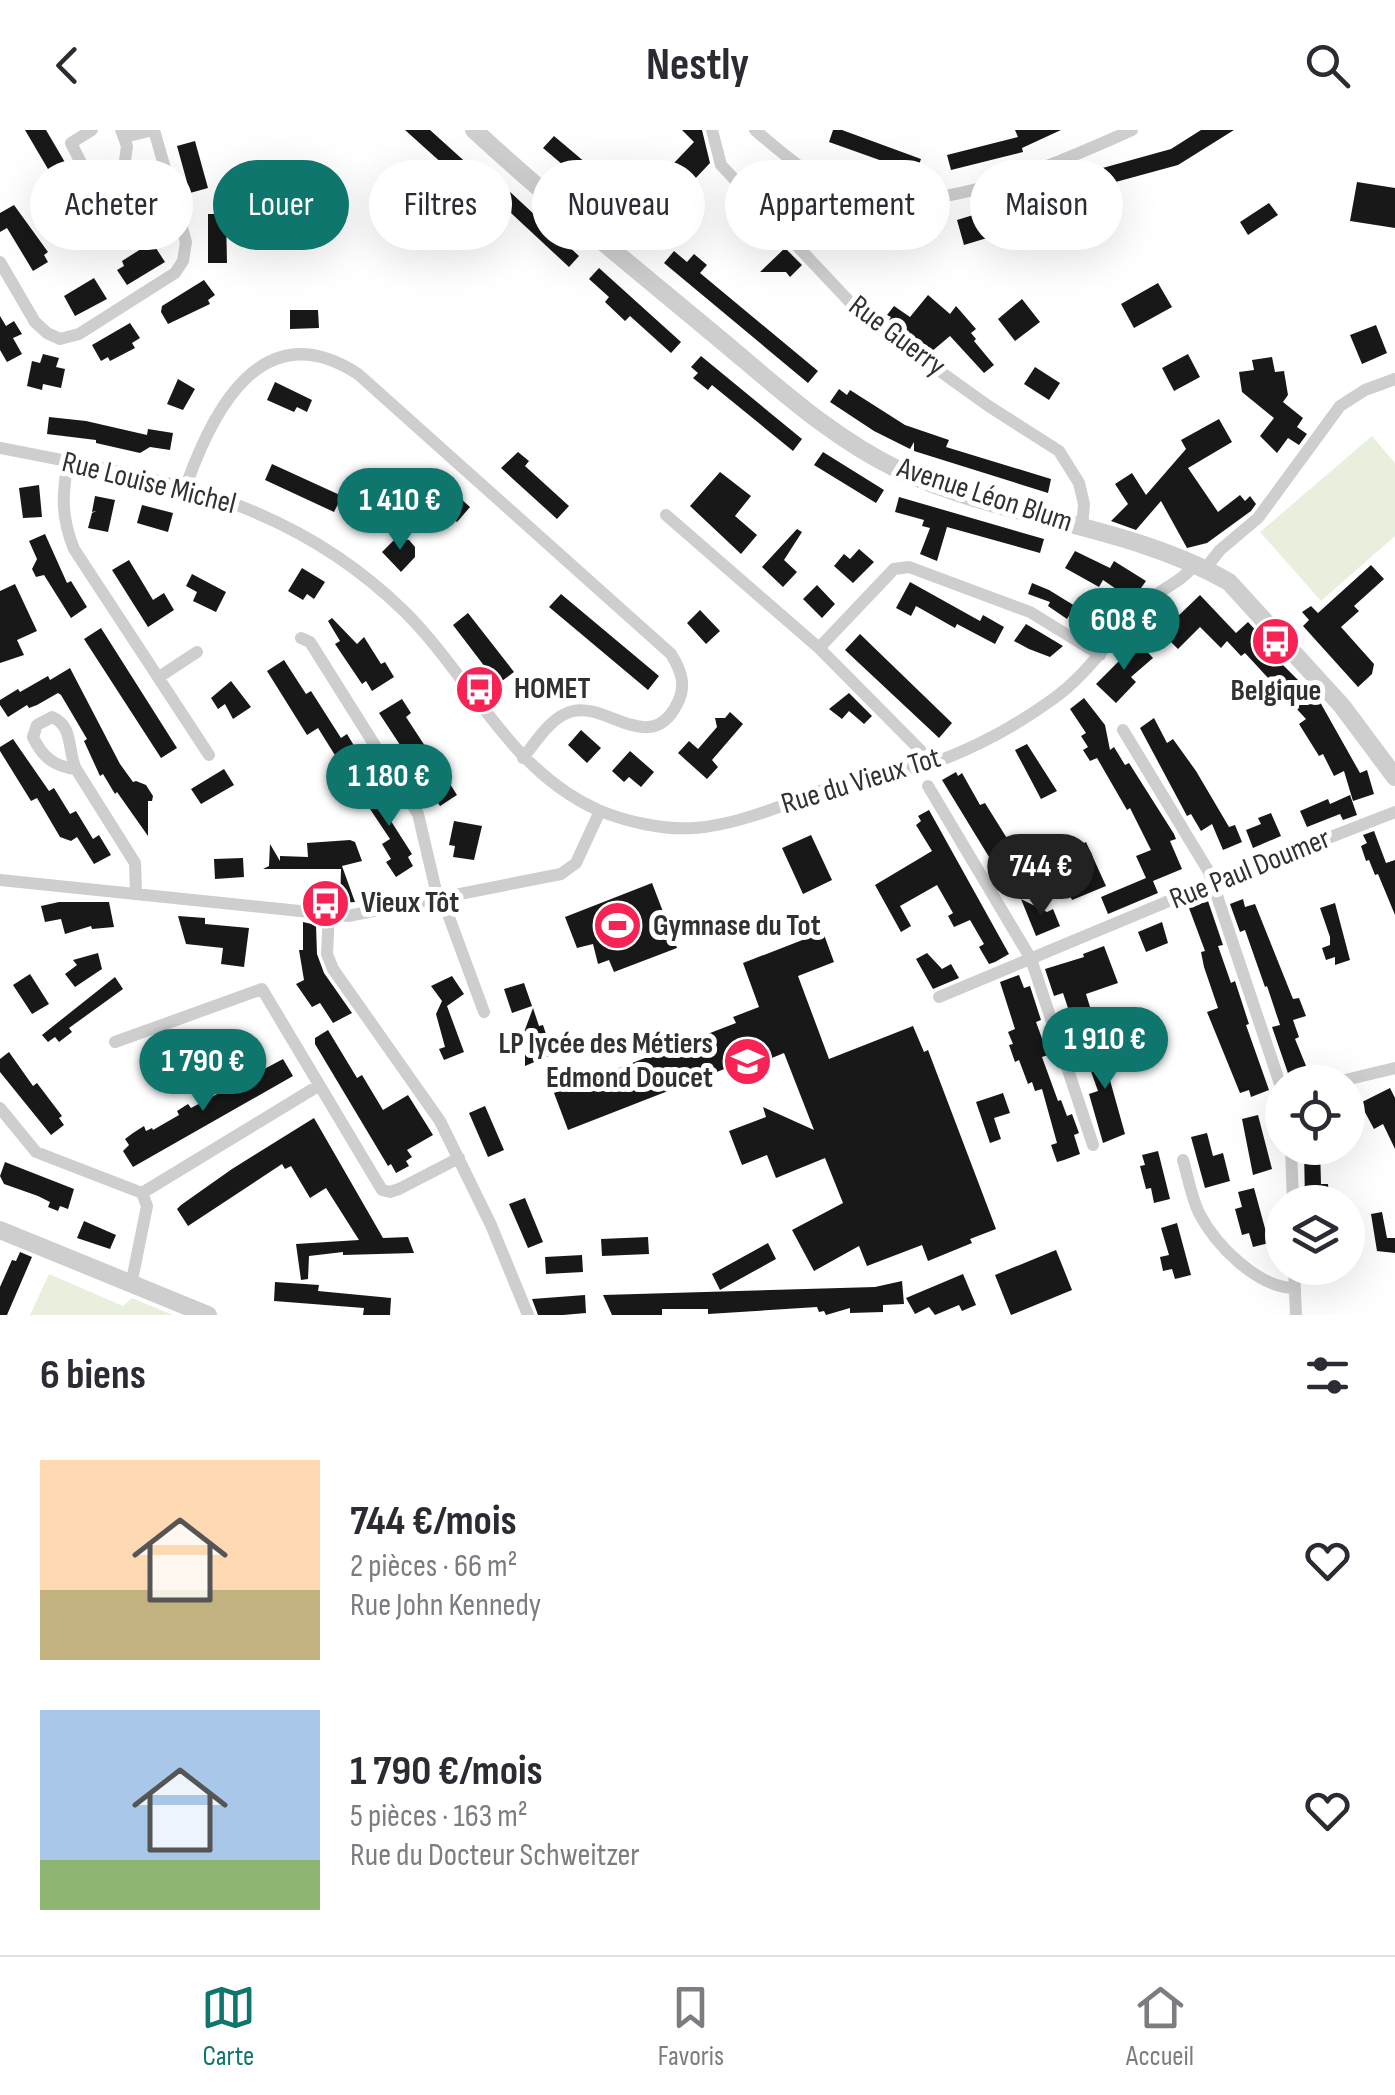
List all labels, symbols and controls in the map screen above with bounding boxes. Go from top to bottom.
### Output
icon: back [40,38,95,93]
text: Nestly [646,38,749,93]
icon: search [1300,38,1355,93]
chip: Acheter [30,160,193,250]
chip: Louer [213,160,349,250]
chip: Filtres [369,160,512,250]
chip: Nouveau [532,160,705,250]
chip: Appartement [725,160,950,250]
chip: Maison [970,160,1123,250]
street label: Rue Guerry [841,288,953,384]
street label: Rue Louise Michel [58,444,240,522]
street label: Avenue Léon Blum [892,449,1077,540]
pin: 1 410 € [308,468,492,553]
text: 1 410 € [359,481,441,520]
pin: 608 € [1054,588,1194,673]
text: 608 € [1091,601,1157,640]
bus stop icon: Belgique [1250,616,1302,668]
bus stop icon: HOMET [453,663,505,715]
place label: HOMET [514,671,591,707]
place label: Belgique [1231,673,1321,709]
street label: Rue du Vieux Tot [777,740,945,822]
pin: 1 180 € [297,744,481,829]
text: 1 180 € [348,757,430,796]
street label: Rue Paul Doumer [1165,820,1336,917]
pin: 744 € [971,834,1111,919]
text: 744 € [1009,847,1073,886]
bus stop icon: Vieux Tôt [300,877,352,929]
place label: Vieux Tôt [361,885,459,921]
sports icon: Gymnase du Tot [592,900,644,952]
place label: Gymnase du Tot [653,908,821,944]
pin: 1 910 € [1013,1007,1197,1092]
text: 1 910 € [1064,1020,1146,1059]
place label: LP lycée des Métiers Edmond Doucet [499,1026,713,1096]
pin: 1 790 € [111,1029,295,1114]
school or university icon: LP lycée des Métiers Edmond Doucet [722,1035,774,1087]
text: 1 790 € [161,1042,245,1081]
map controls [1265,1065,1365,1285]
button: locate [1265,1065,1365,1165]
button: layers [1265,1185,1365,1285]
icon: filters [1300,1348,1355,1403]
text: 6 biens [40,1350,146,1401]
text: 744 €/mois [350,1496,517,1547]
icon: home [120,1500,240,1620]
icon: heart [1300,1533,1355,1588]
text: 2 pièces · 66 m² [350,1547,518,1586]
text: Rue John Kennedy [350,1586,541,1625]
text: 1 790 €/mois [350,1746,543,1797]
icon: home [120,1750,240,1870]
icon: heart [1300,1783,1355,1838]
text: 5 pièces · 163 m² [350,1797,528,1836]
text: Rue du Docteur Schweitzer [350,1836,639,1875]
tab: Carte [201,1980,256,2073]
tab: Favoris [658,1980,724,2073]
tab: Accueil [1126,1980,1194,2073]

